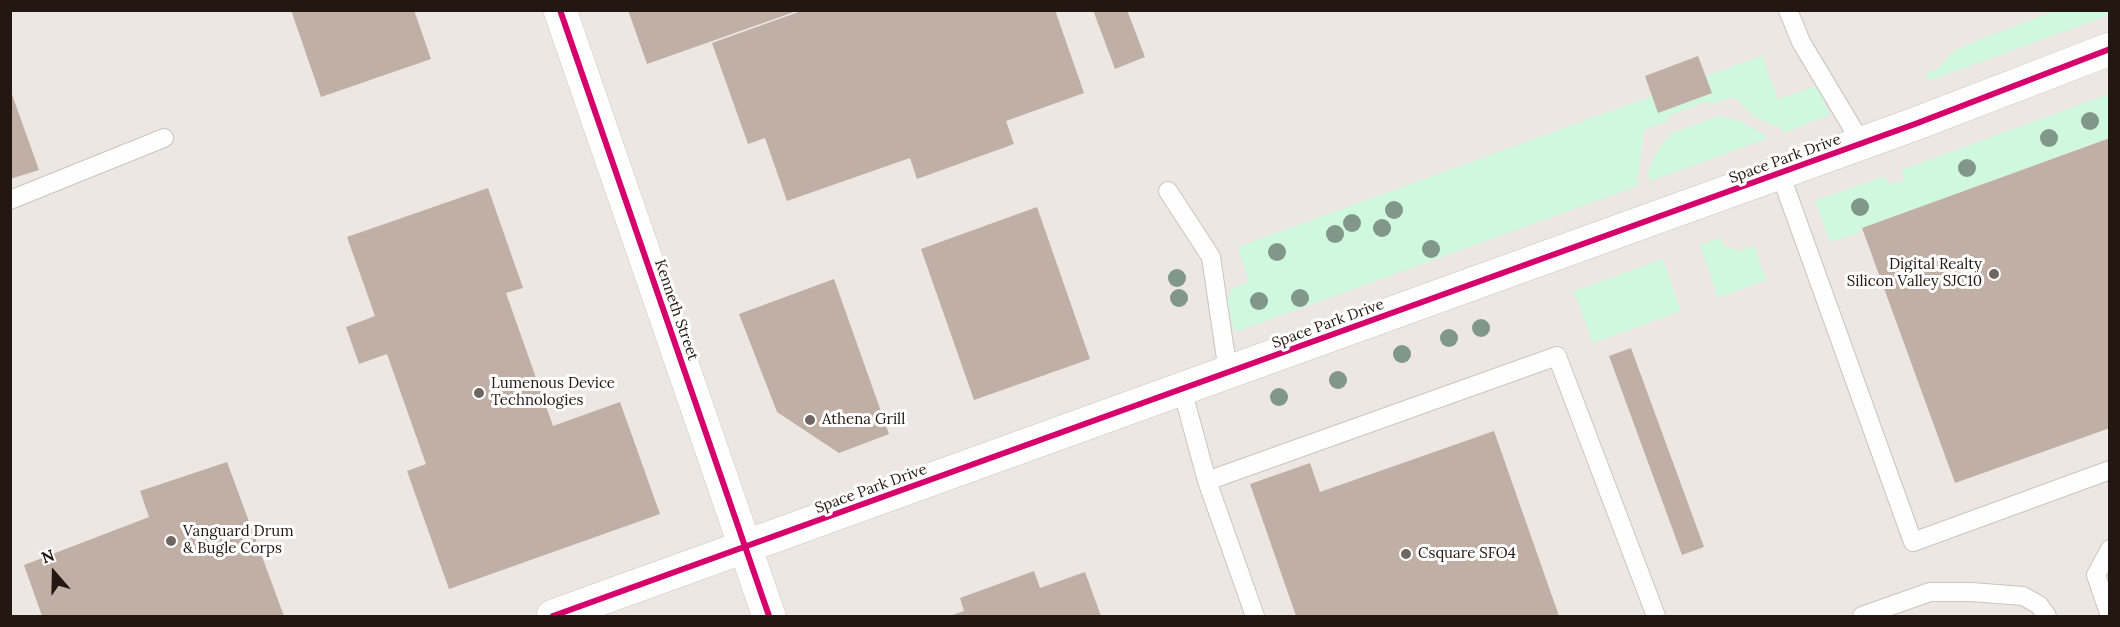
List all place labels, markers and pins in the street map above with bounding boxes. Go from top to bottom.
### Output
place label: Digital Realty Silicon Valley SJC10 [1847,256,1982,291]
marker: Digital Realty Silicon Valley SJC10 [1987,267,2001,281]
place label: Lumenous Device Technologies [491,375,615,410]
marker: Lumenous Device Technologies [472,386,486,400]
place label: Athena Grill [822,411,905,429]
marker: Athena Grill [803,413,817,427]
place label: Vanguard Drum & Bugle Corps [183,523,294,558]
marker: Vanguard Drum & Bugle Corps [164,534,178,548]
place label: Csquare SFO4 [1418,545,1516,563]
marker: Csquare SFO4 [1399,547,1413,561]

